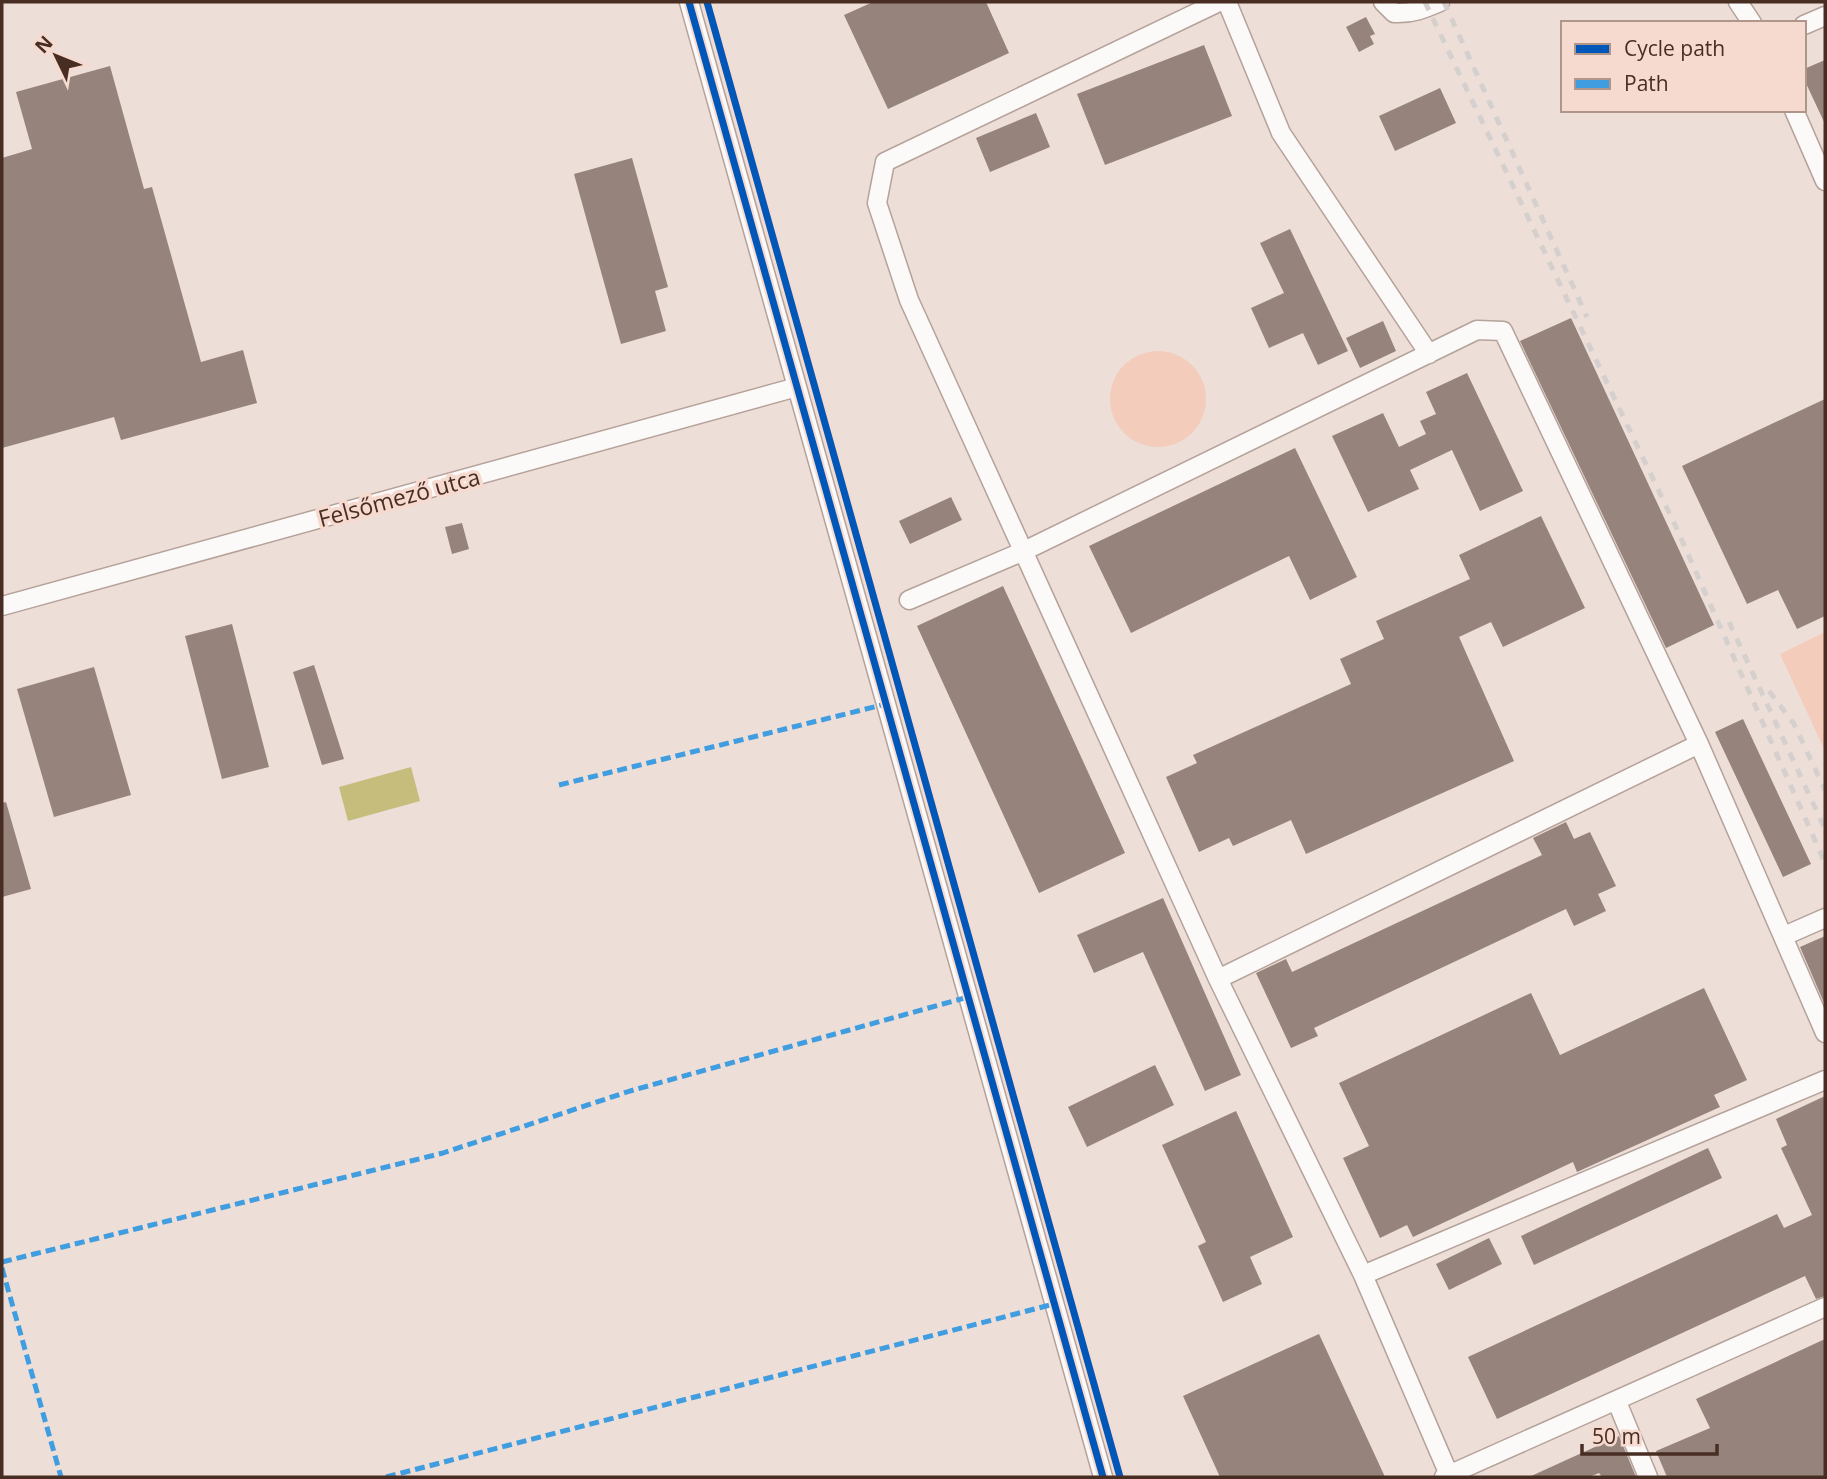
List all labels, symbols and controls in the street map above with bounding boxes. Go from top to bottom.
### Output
north arrow [21,21,91,91]
legend [1561,21,1806,112]
text: N [29,30,58,59]
text: Cycle path [1624,34,1725,62]
text: Path [1624,69,1669,97]
street label: Felsőmező utca [315,460,483,534]
scale bar [1582,1412,1717,1456]
text: 50 m [1592,1422,1641,1450]

